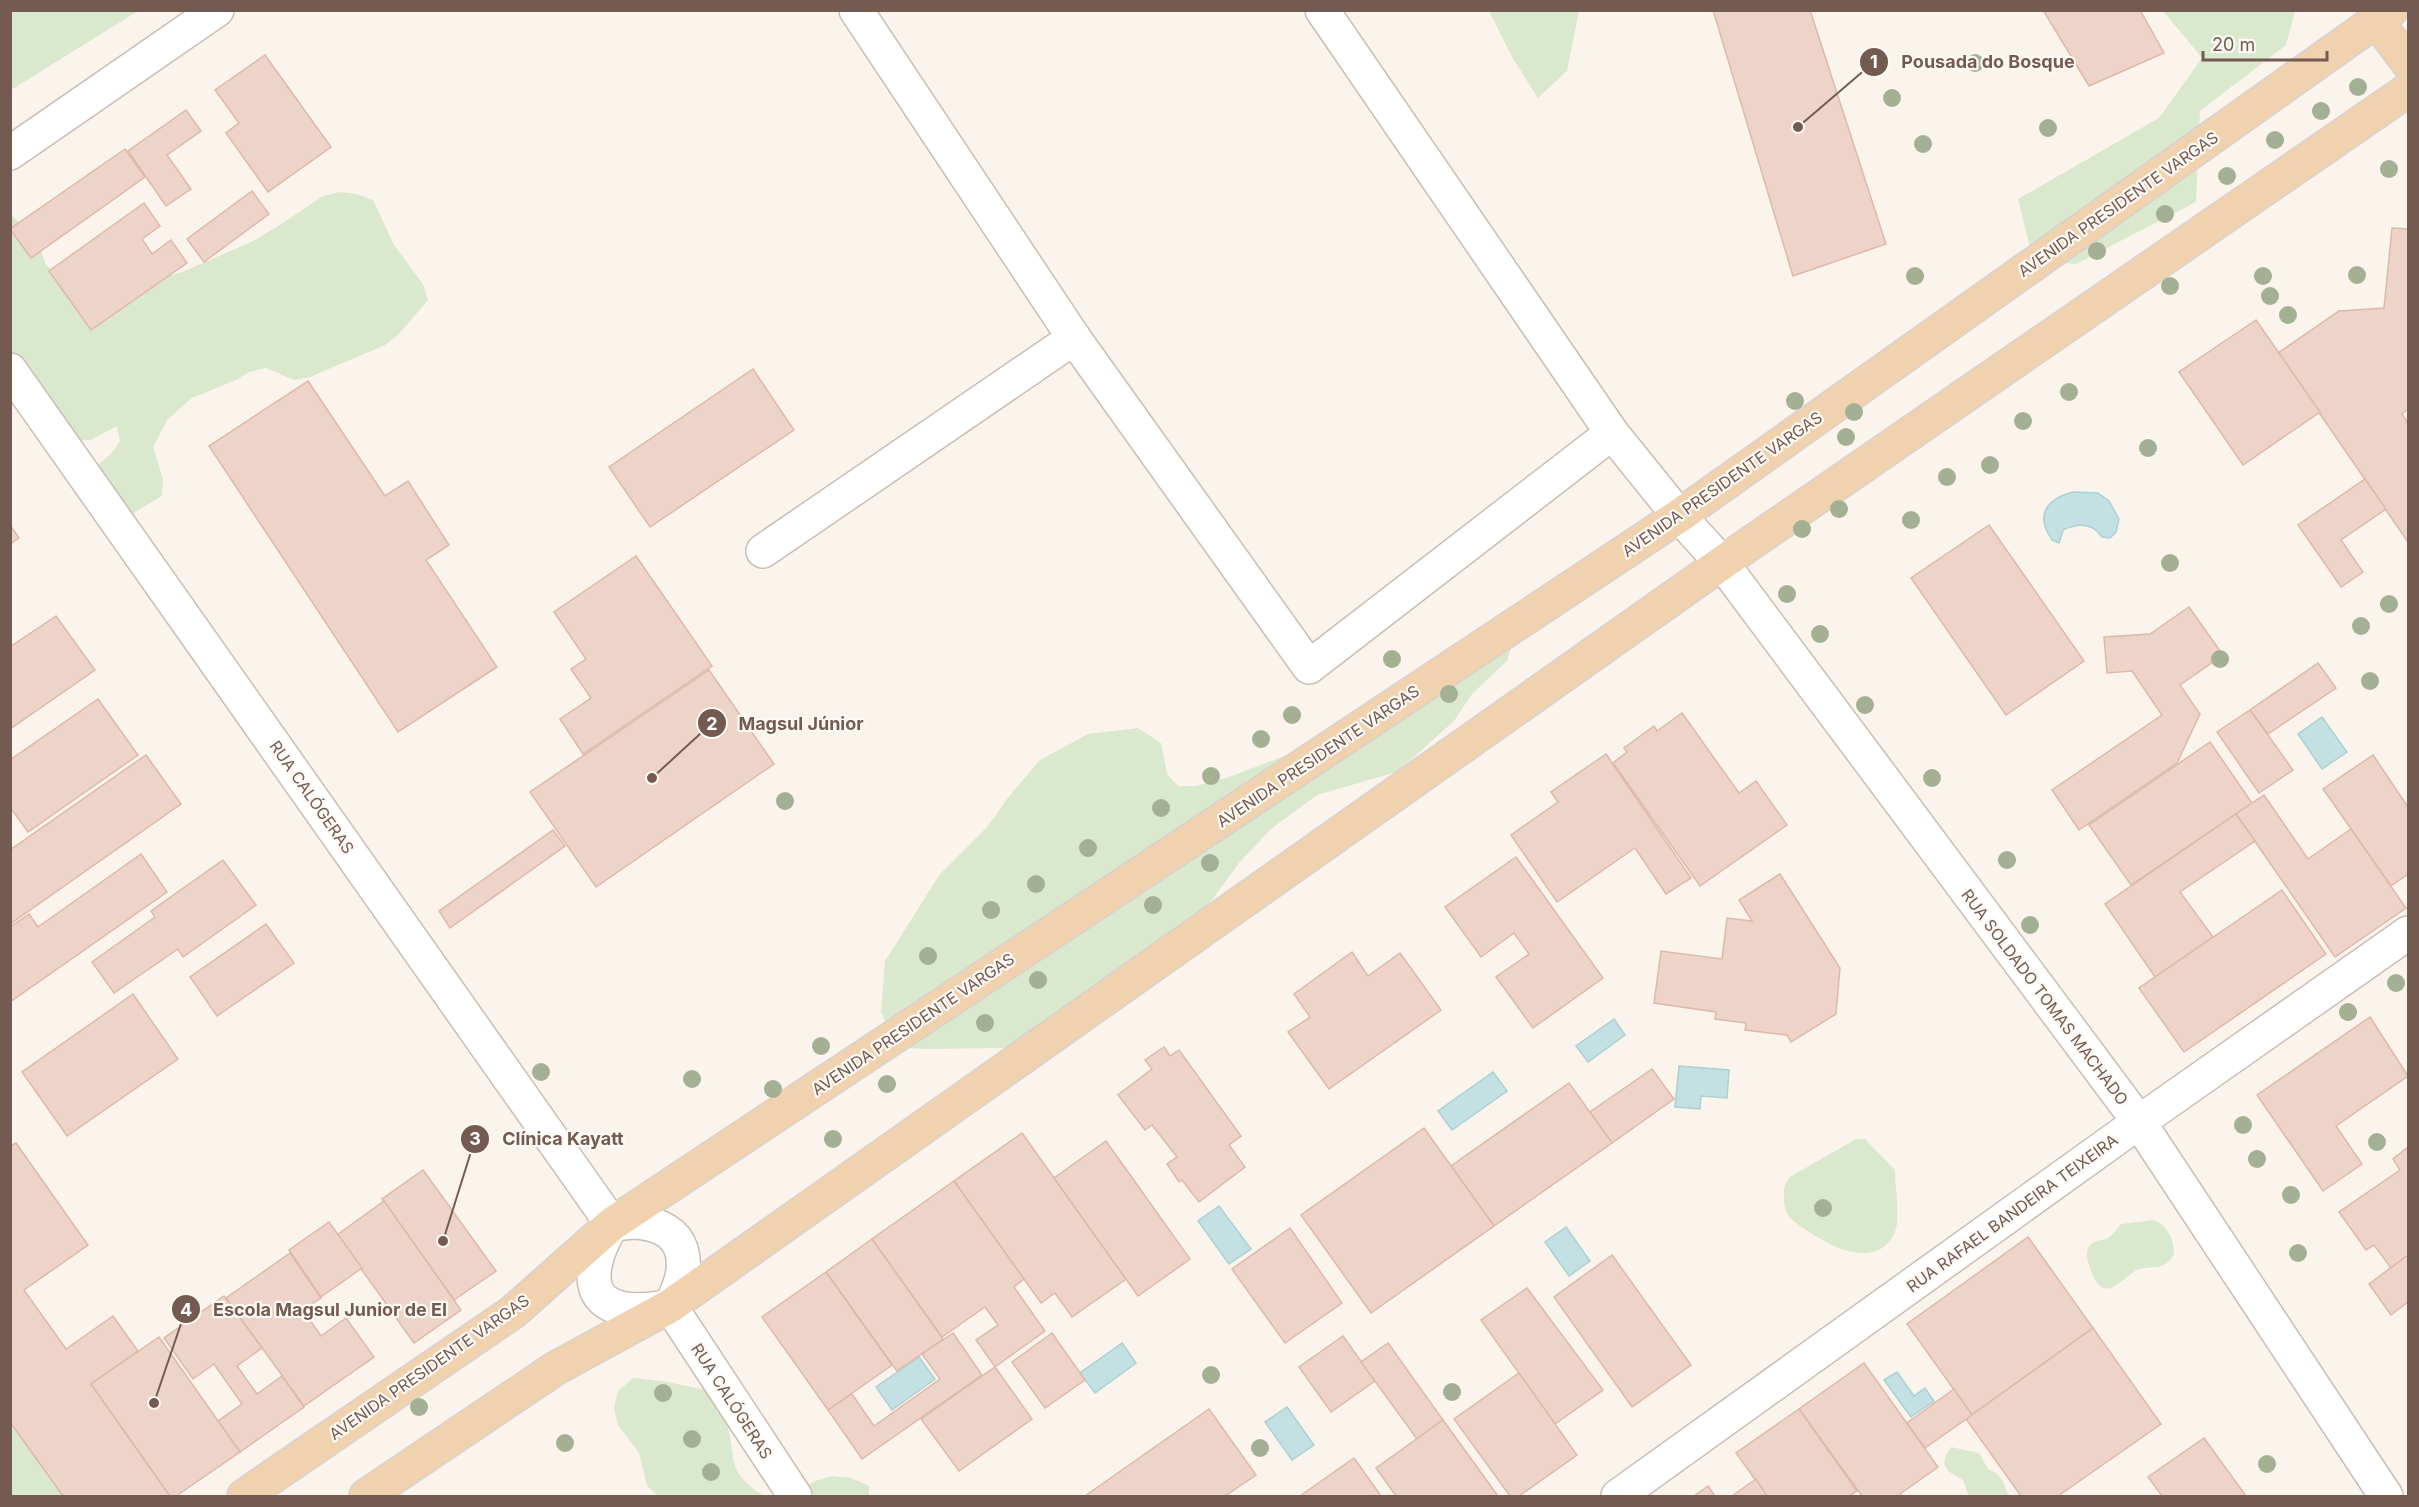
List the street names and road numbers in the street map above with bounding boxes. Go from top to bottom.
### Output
street label: AVENIDA PRESIDENTE VARGAS [2014,127,2222,281]
street label: AVENIDA PRESIDENTE VARGAS [1618,407,1826,561]
street label: AVENIDA PRESIDENTE VARGAS [1213,681,1423,831]
street label: RUA CALÓGERAS [265,736,359,858]
street label: RUA SOLDADO TOMAS MACHADO [1957,885,2133,1109]
street label: AVENIDA PRESIDENTE VARGAS [808,949,1018,1099]
street label: RUA RAFAEL BANDEIRA TEIXEIRA [1902,1130,2122,1296]
street label: AVENIDA PRESIDENTE VARGAS [325,1290,533,1444]
street label: RUA CALÓGERAS [687,1339,777,1463]

